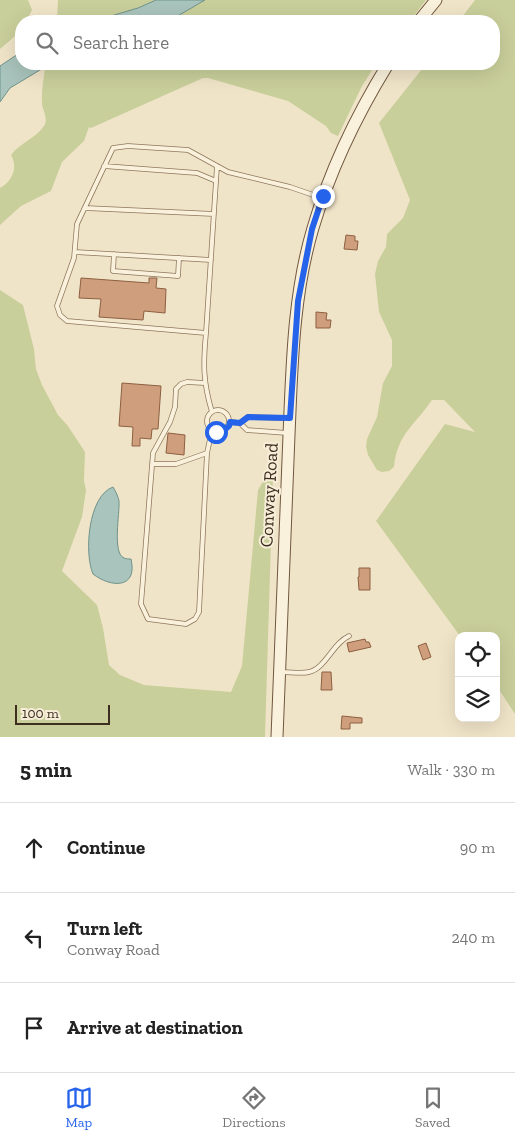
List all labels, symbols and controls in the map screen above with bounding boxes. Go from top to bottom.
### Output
search box [15,15,500,70]
icon: search [33,29,61,57]
text: Search here [73,31,169,54]
route end [312,185,335,208]
route start [205,421,228,444]
street label: Conway Road [255,442,283,548]
map controls [455,632,500,722]
button: locate [455,632,500,677]
button: layers [455,677,500,722]
scale bar [15,702,110,725]
text: 100 m [22,705,59,722]
text: 5 min [20,757,72,782]
text: Walk · 330 m [407,760,495,779]
icon: ahead [20,834,48,862]
text: Continue [67,836,145,859]
text: 90 m [460,838,495,857]
text: Turn left [67,917,142,940]
icon: left [20,924,48,952]
text: 240 m [451,928,495,947]
text: Conway Road [67,940,160,959]
icon: arrive [20,1014,48,1042]
text: Arrive at destination [67,1016,243,1039]
tab: Map [65,1084,93,1131]
tab: Directions [222,1084,286,1131]
tab: Saved [415,1084,450,1131]

